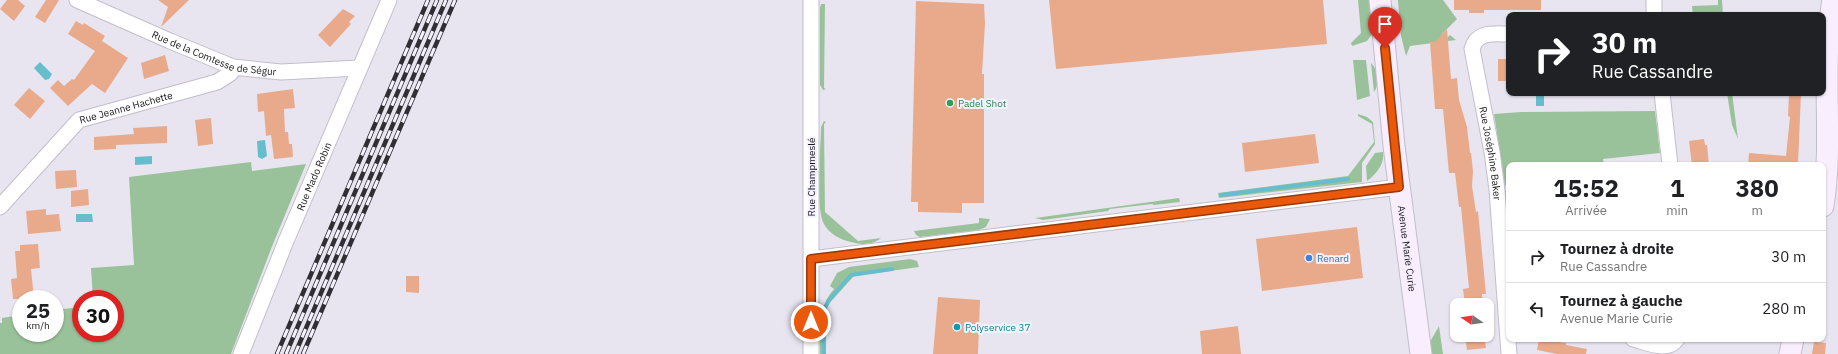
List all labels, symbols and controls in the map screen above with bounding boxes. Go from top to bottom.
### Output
pin [1368,7.0,1402,48]
icon: arrive [1374,13,1396,35]
text: 30 m [1592,24,1657,61]
street label: Rue de la Comtesse de Ségur [150,27,277,78]
icon: right [1526,28,1578,80]
text: Rue Cassandre [1592,60,1713,83]
street label: Rue Jeanne Hachette [78,88,174,126]
place label: Padel Shot [958,97,1007,110]
marker: Padel Shot [945,98,955,108]
street label: Rue Joséphine Baker [1477,105,1504,201]
street label: Rue Champmeslé [805,137,818,217]
street label: Rue Mado Robin [293,140,334,212]
text: 15:52 [1553,172,1619,204]
text: 1 [1670,172,1684,204]
text: 380 [1735,172,1779,204]
text: Arrivée [1565,202,1607,219]
text: min [1666,202,1688,219]
text: m [1751,202,1763,219]
street label: Avenue Marie Curie [1395,205,1419,293]
text: Tournez à droite [1560,239,1674,258]
icon: right [1526,246,1548,268]
text: 30 m [1771,247,1806,266]
place label: Renard [1317,252,1349,265]
marker: Renard [1304,253,1314,263]
text: Rue Cassandre [1560,258,1647,275]
speed limit sign: 30 [72,290,124,342]
text: Tournez à gauche [1560,291,1683,310]
text: 25 [26,297,50,324]
north arrow [1450,298,1494,342]
map controls [1450,298,1494,342]
icon: left [1526,298,1548,320]
text: 280 m [1762,299,1806,318]
position arrow [790,301,832,343]
text: Avenue Marie Curie [1560,310,1673,327]
text: km/h [26,319,50,332]
place label: Polyservice 37 [965,321,1030,334]
marker: Polyservice 37 [952,322,962,332]

